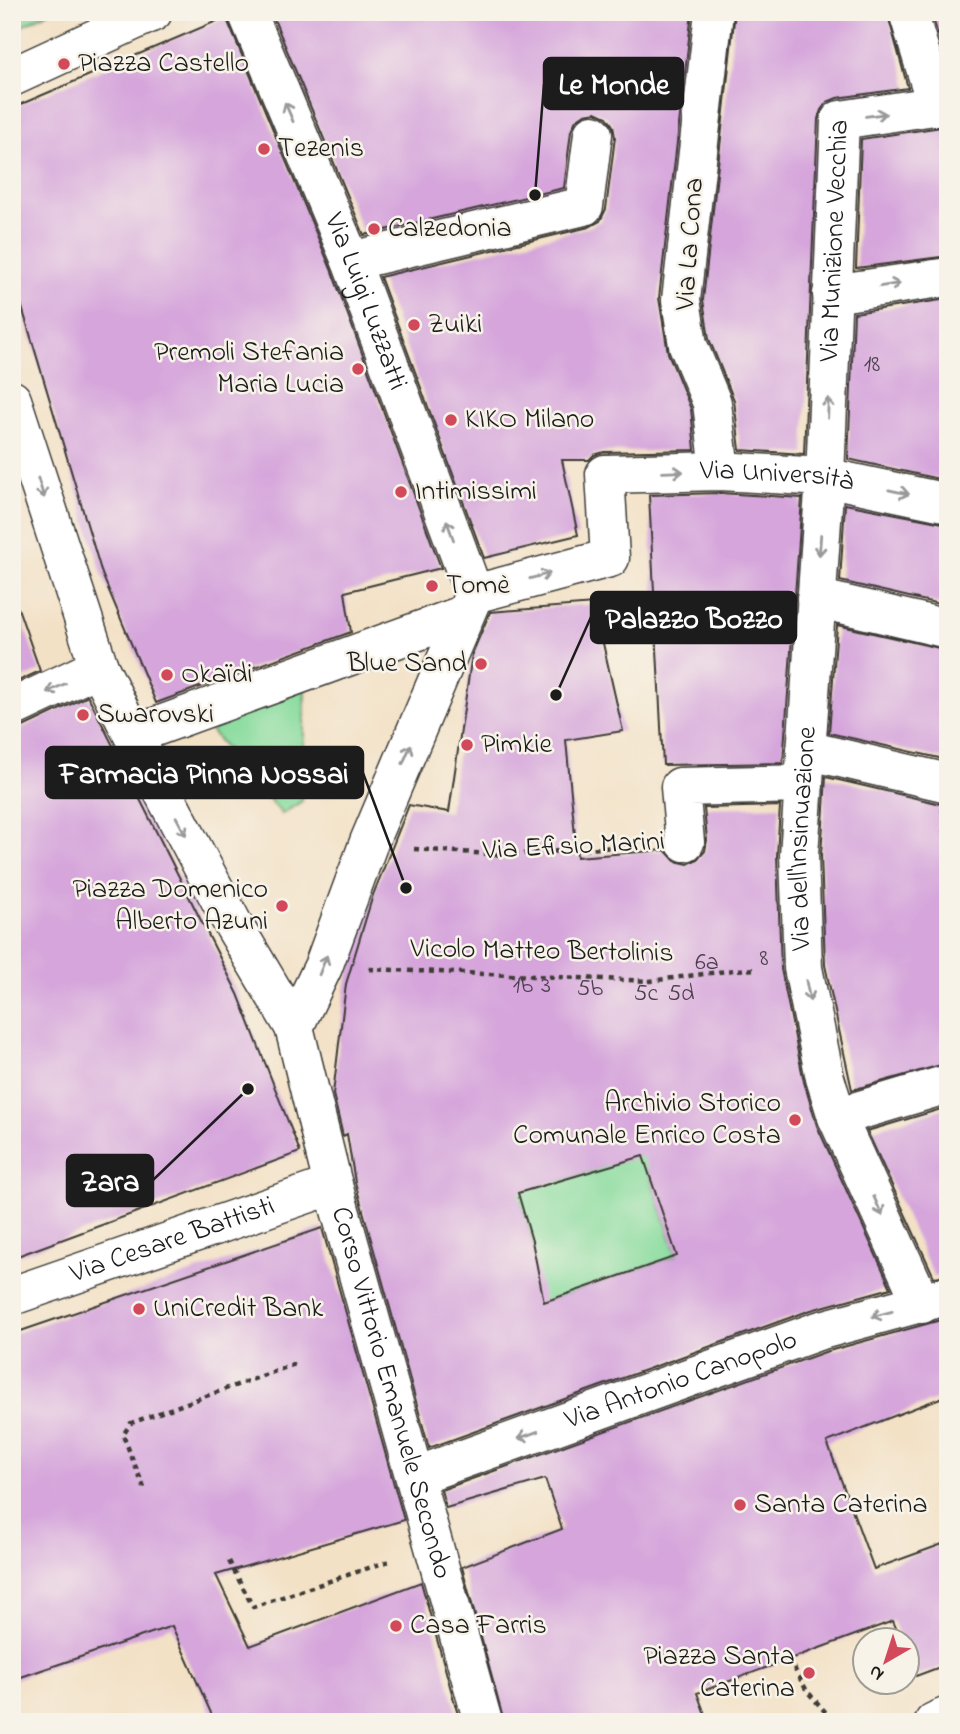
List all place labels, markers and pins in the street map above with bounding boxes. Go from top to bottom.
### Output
place label: Piazza Castello [78,44,249,85]
marker: Piazza Castello [56,56,72,72]
callout: Le Monde [544,58,683,109]
place label: Tezenis [278,129,364,170]
marker: Tezenis [256,141,272,157]
place label: Calzedonia [388,209,512,250]
marker: Calzedonia [366,221,382,237]
place label: Zuiki [428,305,482,346]
marker: Zuiki [406,317,422,333]
place label: Premoli Stefania Maria Lucia [154,333,344,406]
marker: Premoli Stefania Maria Lucia [350,361,366,377]
place label: KIKO Milano [465,400,594,441]
marker: KIKO Milano [443,412,459,428]
place label: Intimissimi [415,472,537,513]
marker: Intimissimi [393,484,409,500]
place label: Tomè [446,566,510,607]
marker: Tomè [424,578,440,594]
callout: Palazzo Bozzo [591,592,796,643]
place label: Blue Sand [346,644,467,685]
place label: Okaïdi [181,655,253,696]
marker: Blue Sand [473,656,489,672]
marker: Okaïdi [159,667,175,683]
place label: Swarovski [97,695,214,736]
marker: Swarovski [75,707,91,723]
place label: Pimkie [481,725,553,766]
marker: Pimkie [459,737,475,753]
callout: Farmacia Pinna Nossai [46,747,363,798]
place label: Piazza Domenico Alberto Azuni [73,870,268,943]
marker: Piazza Domenico Alberto Azuni [274,898,290,914]
place label: Archivio Storico Comunale Enrico Costa [513,1084,781,1157]
marker: Archivio Storico Comunale Enrico Costa [787,1112,803,1128]
callout: Zara [67,1155,153,1206]
place label: UniCredit Bank [153,1289,324,1330]
marker: UniCredit Bank [131,1301,147,1317]
place label: Santa Caterina [754,1485,928,1526]
marker: Santa Caterina [732,1497,748,1513]
place label: Casa Farris [410,1606,547,1647]
marker: Casa Farris [388,1618,404,1634]
place label: Piazza Santa Caterina [643,1637,795,1710]
marker: Piazza Santa Caterina [801,1665,817,1681]

